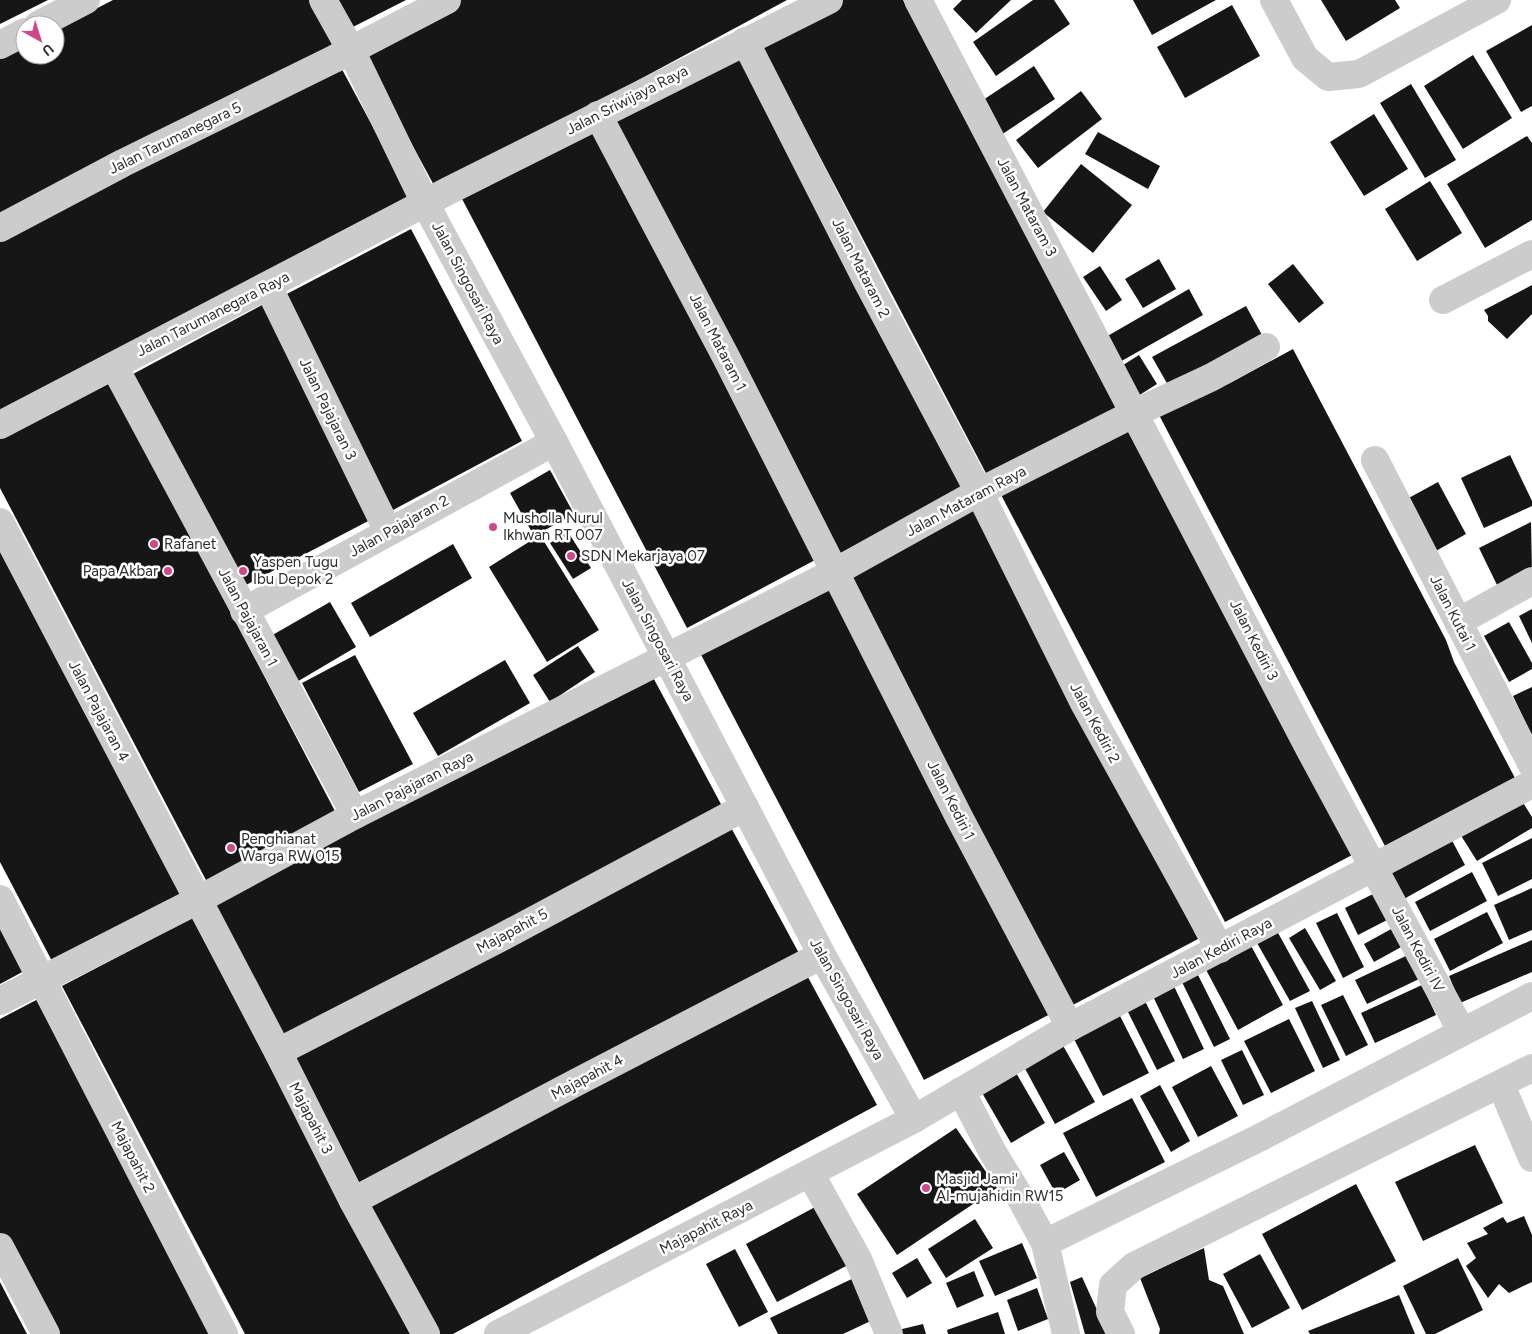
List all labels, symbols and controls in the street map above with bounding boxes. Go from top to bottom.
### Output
north arrow [15,15,65,65]
text: U [39,40,57,59]
street label: Jalan Sriwijaya Raya [563,61,691,139]
street label: Jalan Tarumanegara 5 [106,98,244,178]
street label: Jalan Mataram 3 [993,154,1061,260]
street label: Jalan Mataram 2 [828,215,894,321]
street label: Jalan Singosari Raya [428,219,508,347]
street label: Jalan Tarumanegara Raya [134,268,292,360]
street label: Jalan Mataram 1 [686,290,750,394]
street label: Jalan Pajajaran 3 [296,355,360,463]
street label: Jalan Mataram Raya [903,462,1029,540]
street label: Jalan Pajajaran 2 [346,491,452,561]
place label: Musholla Nurul Ikhwan RT 007 [503,509,603,544]
marker: Musholla Nurul Ikhwan RT 007 [487,521,499,533]
place label: Rafanet [164,535,217,553]
marker: Rafanet [148,538,160,550]
place label: SDN Mekarjaya 07 [581,547,705,565]
marker: SDN Mekarjaya 07 [565,550,577,562]
place label: Yaspen Tugu Ibu Depok 2 [253,553,338,588]
place label: Papa Akbar [83,562,158,580]
marker: Papa Akbar [162,565,174,577]
street label: Jalan Pajajaran 1 [214,565,282,669]
marker: Yaspen Tugu Ibu Depok 2 [237,565,249,577]
street label: Jalan Kutai 1 [1426,572,1480,654]
street label: Jalan Singosari Raya [618,576,698,704]
street label: Jalan Kediri 3 [1226,597,1282,683]
street label: Jalan Pajajaran 4 [65,657,133,765]
street label: Jalan Kediri 2 [1066,680,1124,766]
street label: Jalan Pajajaran Raya [348,747,476,825]
street label: Jalan Kediri 1 [923,757,979,843]
place label: Penghianat Warga RW 015 [241,830,340,865]
marker: Penghianat Warga RW 015 [225,842,237,854]
street label: Jalan Kediri IV [1388,903,1448,996]
street label: Majapahit 5 [473,905,551,957]
street label: Jalan Kediri Raya [1167,914,1275,982]
street label: Jalan Singosari Raya [806,935,888,1063]
street label: Majapahit 4 [548,1050,626,1104]
street label: Majapahit 3 [285,1079,337,1157]
street label: Majapahit 2 [107,1118,159,1196]
place label: Masjid Jami' Al-mujahidin RW15 [936,1170,1063,1205]
marker: Masjid Jami' Al-mujahidin RW15 [920,1182,932,1194]
street label: Majapahit Raya [656,1196,756,1258]

